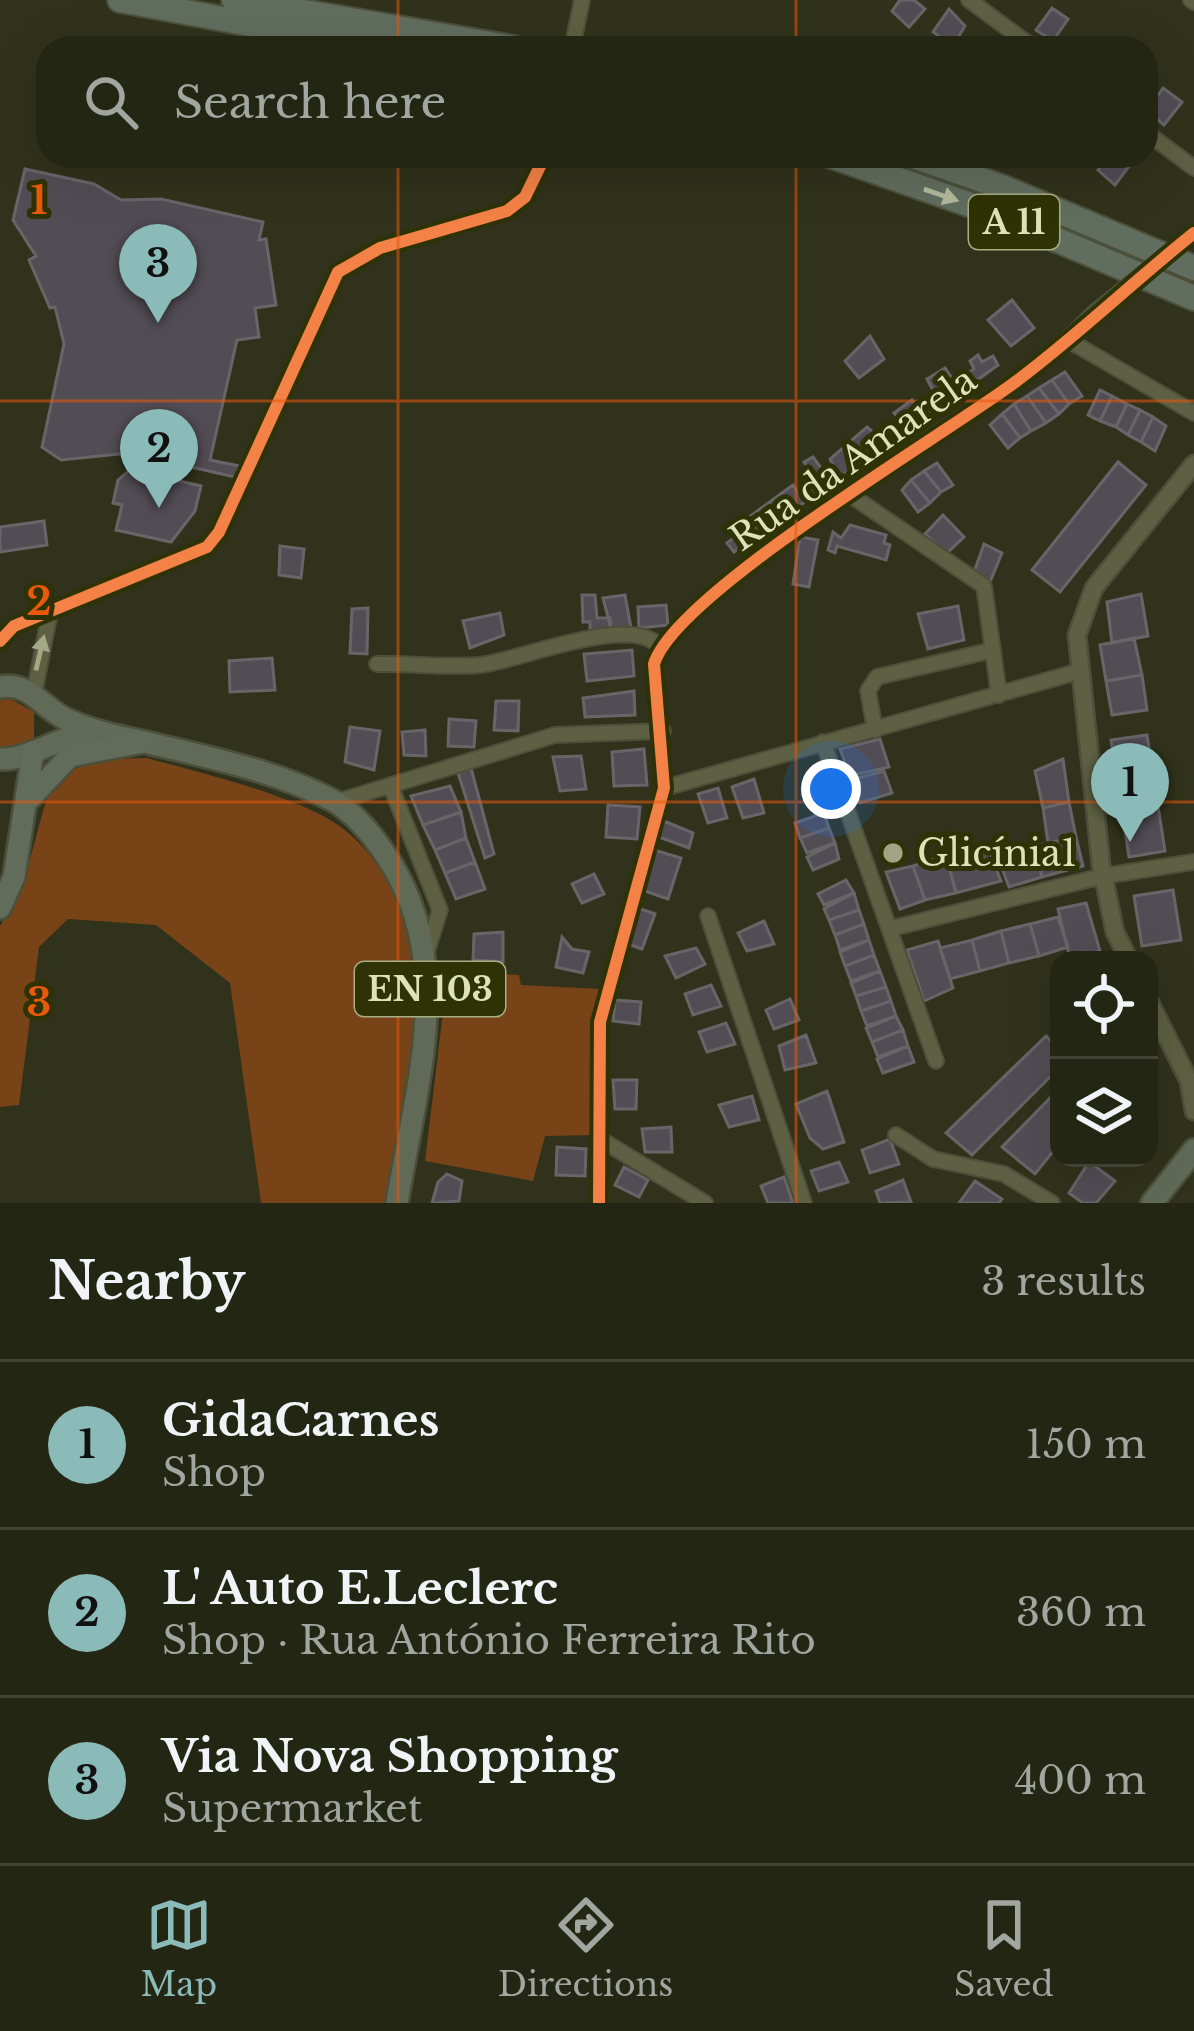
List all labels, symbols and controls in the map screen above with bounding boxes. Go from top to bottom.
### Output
search box [36,36,1158,168]
icon: search [78,69,144,135]
text: Search here [174,74,446,130]
text: 1 [30,176,48,225]
one-way arrow [924,187,960,205]
road number: A 11 [969,195,1059,249]
pin: 3 [119,224,197,323]
street label: Rua da Amarela [721,357,985,561]
pin: 2 [120,409,198,508]
text: 2 [26,577,52,626]
one-way arrow [31,634,50,671]
pin: 1 [1091,743,1169,842]
your location [801,759,861,819]
place label: Glicínia1 [917,831,1077,876]
marker: Glicínia1 [880,840,906,866]
map controls [1050,951,1158,1167]
button: locate [1050,951,1158,1059]
road number: EN 103 [355,962,505,1016]
text: 3 [27,978,51,1027]
button: layers [1050,1059,1158,1167]
text: Nearby [48,1250,245,1313]
text: 3 results [981,1257,1146,1306]
text: GidaCarnes [162,1392,440,1448]
text: 1 [78,1420,96,1469]
text: 150 m [1026,1420,1146,1469]
text: Shop [162,1448,266,1497]
text: L' Auto E.Leclerc [162,1560,558,1616]
text: 2 [74,1588,100,1637]
text: 360 m [1016,1588,1146,1637]
text: Shop · Rua António Ferreira Rito [162,1616,816,1665]
text: Via Nova Shopping [162,1728,617,1784]
text: 3 [75,1756,99,1805]
text: 400 m [1014,1756,1146,1805]
text: Supermarket [162,1784,422,1833]
tab: Map [140,1892,217,2005]
tab: Directions [498,1892,673,2005]
tab: Saved [954,1892,1054,2005]

